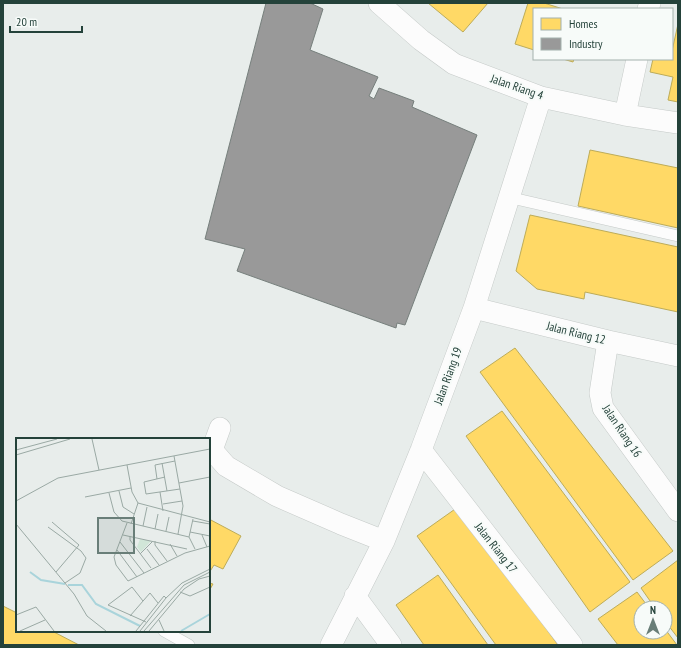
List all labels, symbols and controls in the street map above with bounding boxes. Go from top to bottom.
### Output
scale bar [10,8,82,34]
legend [533,8,673,60]
text: 20 m [16,14,37,29]
text: Homes [569,16,597,31]
text: Industry [569,36,603,51]
street label: Jalan Riang 4 [488,70,546,103]
street label: Jalan Riang 12 [544,318,607,347]
street label: Jalan Riang 19 [430,345,465,408]
street label: Jalan Riang 16 [599,401,645,460]
inset map [16,438,210,632]
street label: Jalan Riang 17 [471,519,521,576]
north arrow [633,600,673,640]
text: N [650,603,656,617]

